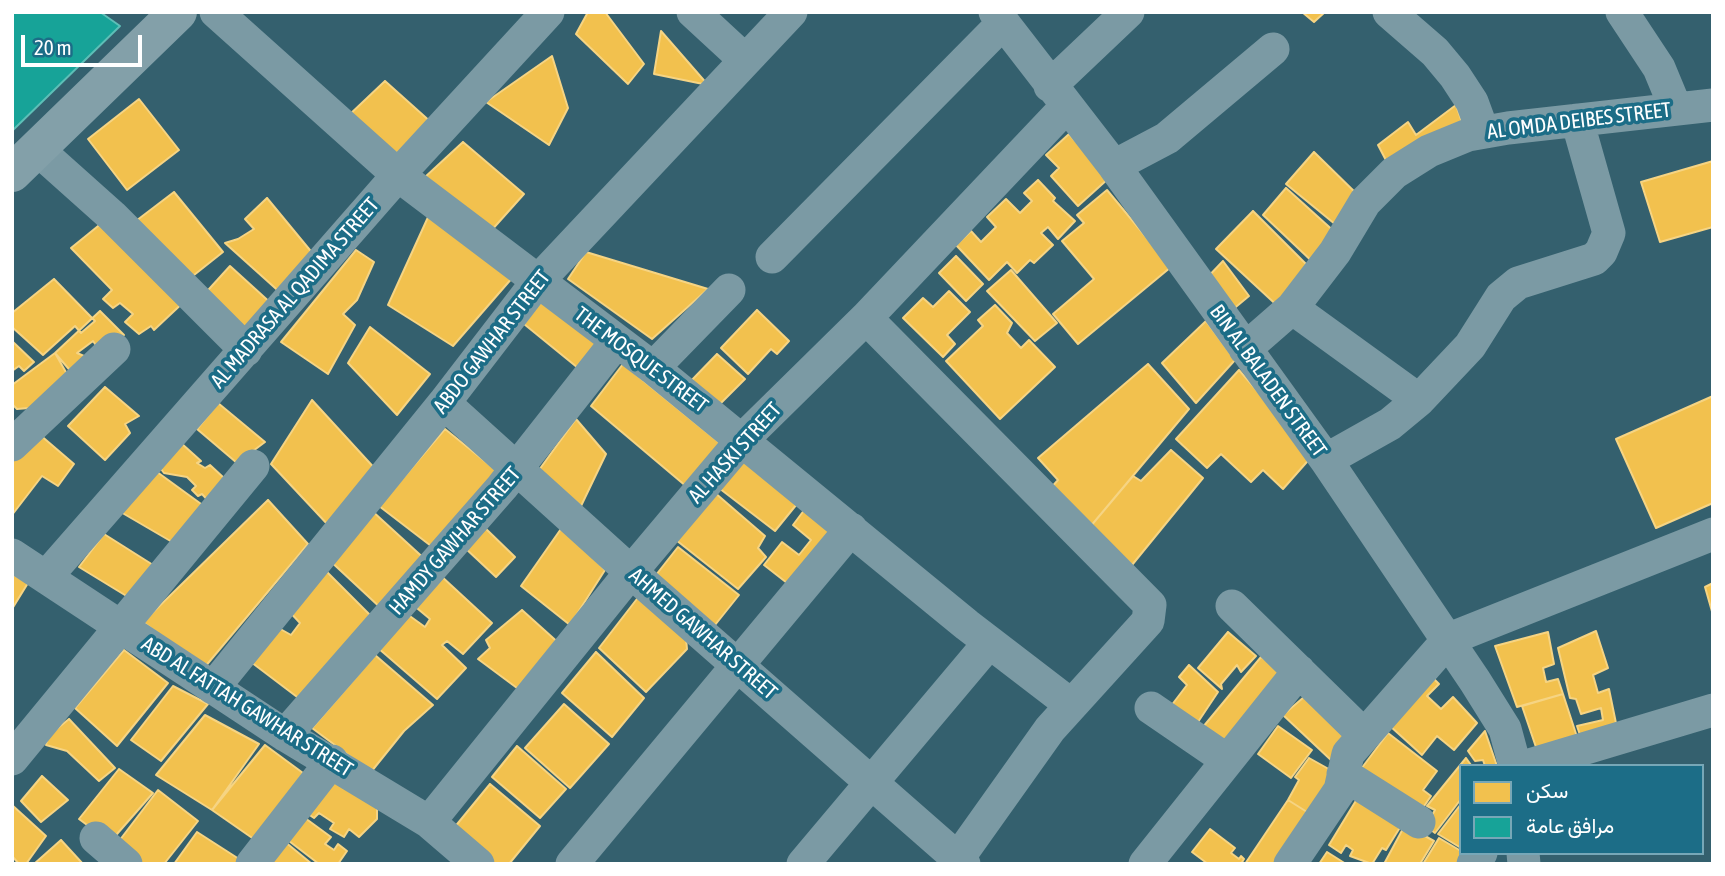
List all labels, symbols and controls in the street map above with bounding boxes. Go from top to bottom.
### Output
scale bar [24,21,145,65]
text: 20 m [34,35,72,59]
street label: AL OMDA DEIBES STREET [1486,97,1672,145]
street label: AL MADRASA AL QADIMA STREET [205,193,385,393]
street label: ABDO GAWHAR STREET [428,265,556,419]
street label: BIN AL BALADEN STREET [1204,300,1332,462]
street label: THE MOSQUE STREET [569,302,713,418]
street label: AL HASKI STREET [683,397,787,509]
street label: HAMDY GAWHAR STREET [384,462,526,620]
street label: AHMED GAWHAR STREET [624,563,782,705]
street label: ABD AL FATTAH GAWHAR STREET [137,632,357,782]
legend [1459,764,1704,855]
text: سكن [1526,778,1568,802]
text: مرافق عامة [1526,813,1614,837]

